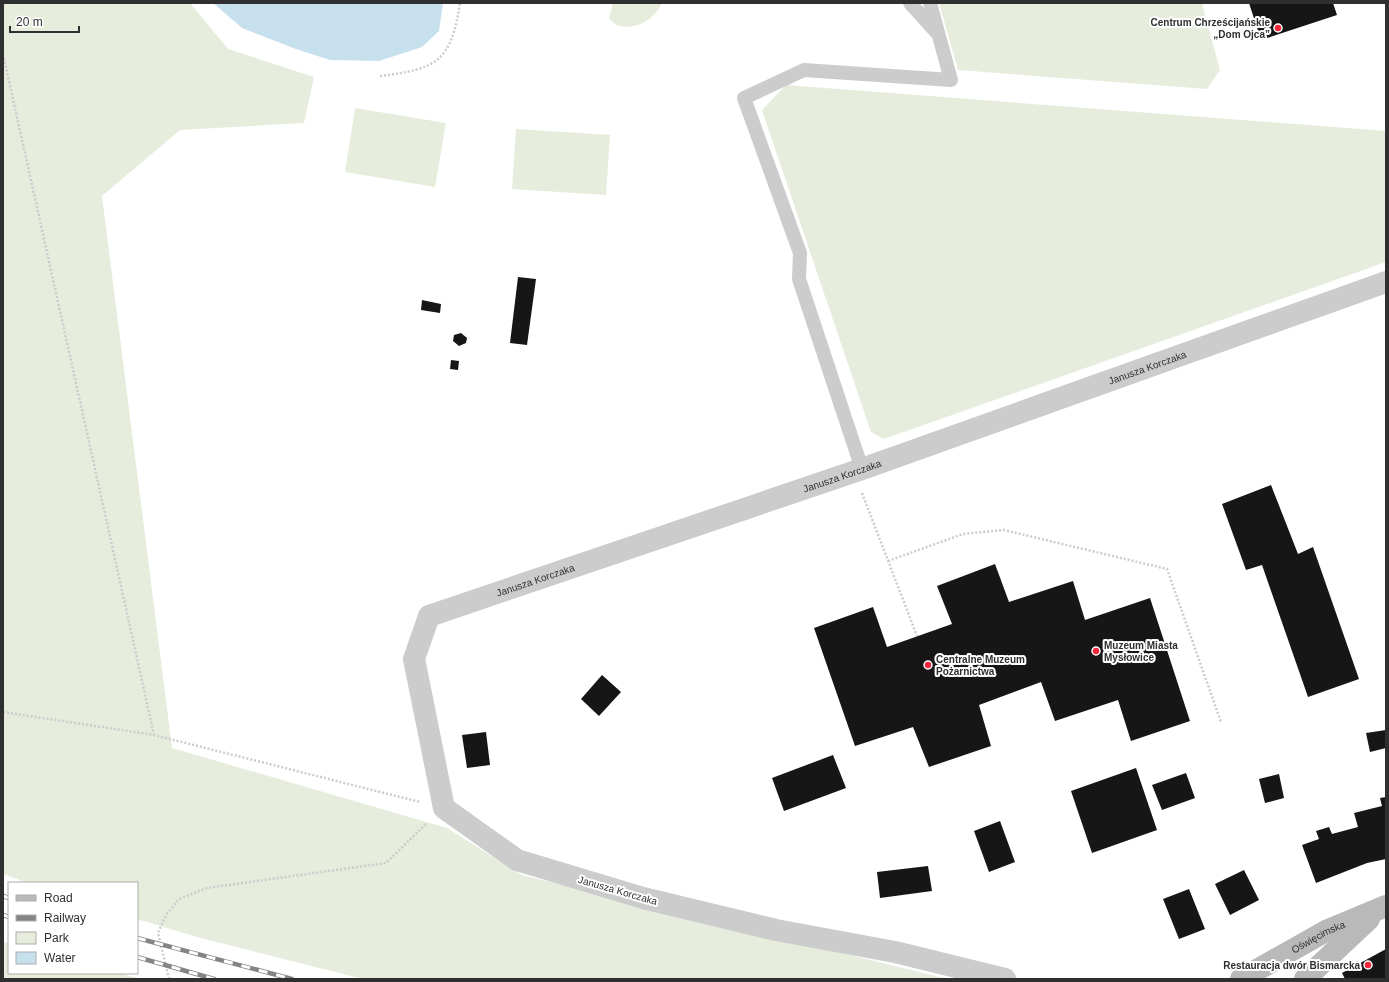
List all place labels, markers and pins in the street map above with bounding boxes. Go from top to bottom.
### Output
place label: Centrum Chrześcijańskie „Dom Ojca” [1151,17,1270,40]
marker: Centrum Chrześcijańskie „Dom Ojca” [1273,23,1283,33]
place label: Muzeum Miasta Mysłowice [1104,640,1178,663]
marker: Muzeum Miasta Mysłowice [1091,646,1101,656]
place label: Centralne Muzeum Pożarnictwa [936,654,1025,677]
marker: Centralne Muzeum Pożarnictwa [923,660,933,670]
place label: Restauracja dwór Bismarcka [1223,960,1360,971]
marker: Restauracja dwór Bismarcka [1363,960,1373,970]

